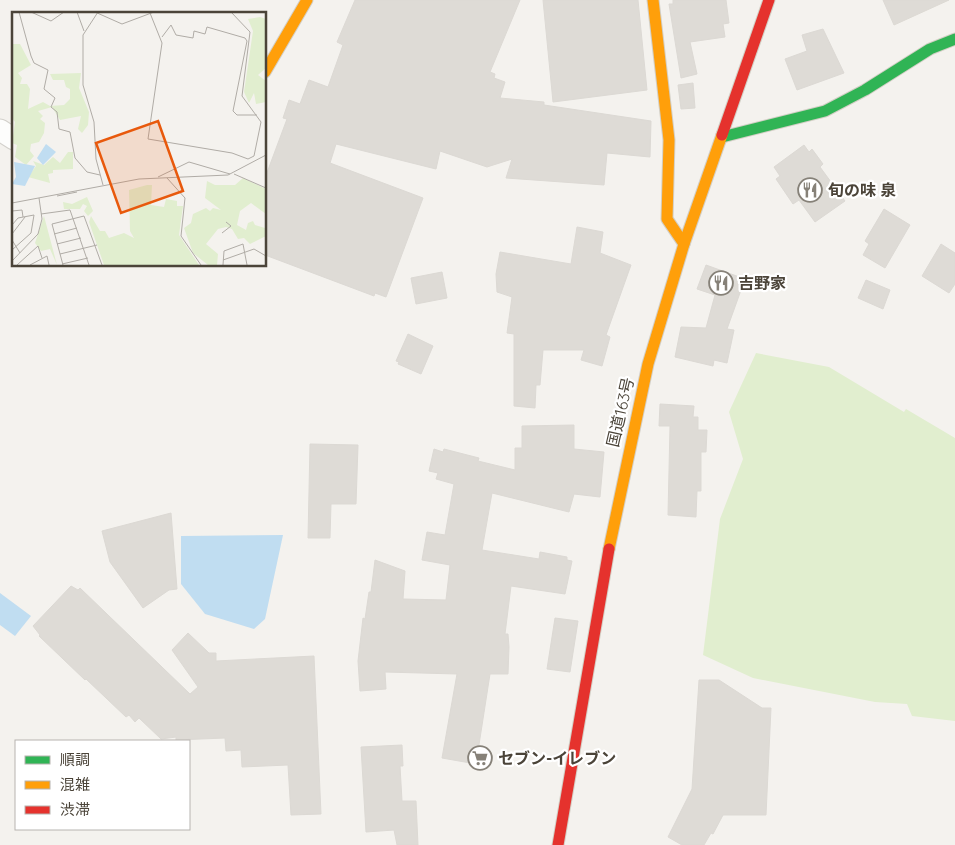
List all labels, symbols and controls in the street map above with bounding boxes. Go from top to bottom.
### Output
inset map [12,12,266,266]
restaurant icon: 旬の味 泉 [797,177,823,203]
place label: 旬の味 泉 [828,180,896,200]
restaurant icon: 吉野家 [708,270,734,296]
place label: 吉野家 [738,273,786,293]
street label: 国道163号 [602,375,638,449]
legend [15,740,190,830]
supermarket icon: セブン-イレブン [467,745,493,771]
place label: セブン-イレブン [498,748,616,768]
text: 順調 [60,750,90,769]
text: 混雑 [60,775,90,794]
text: 渋滞 [60,800,90,819]

